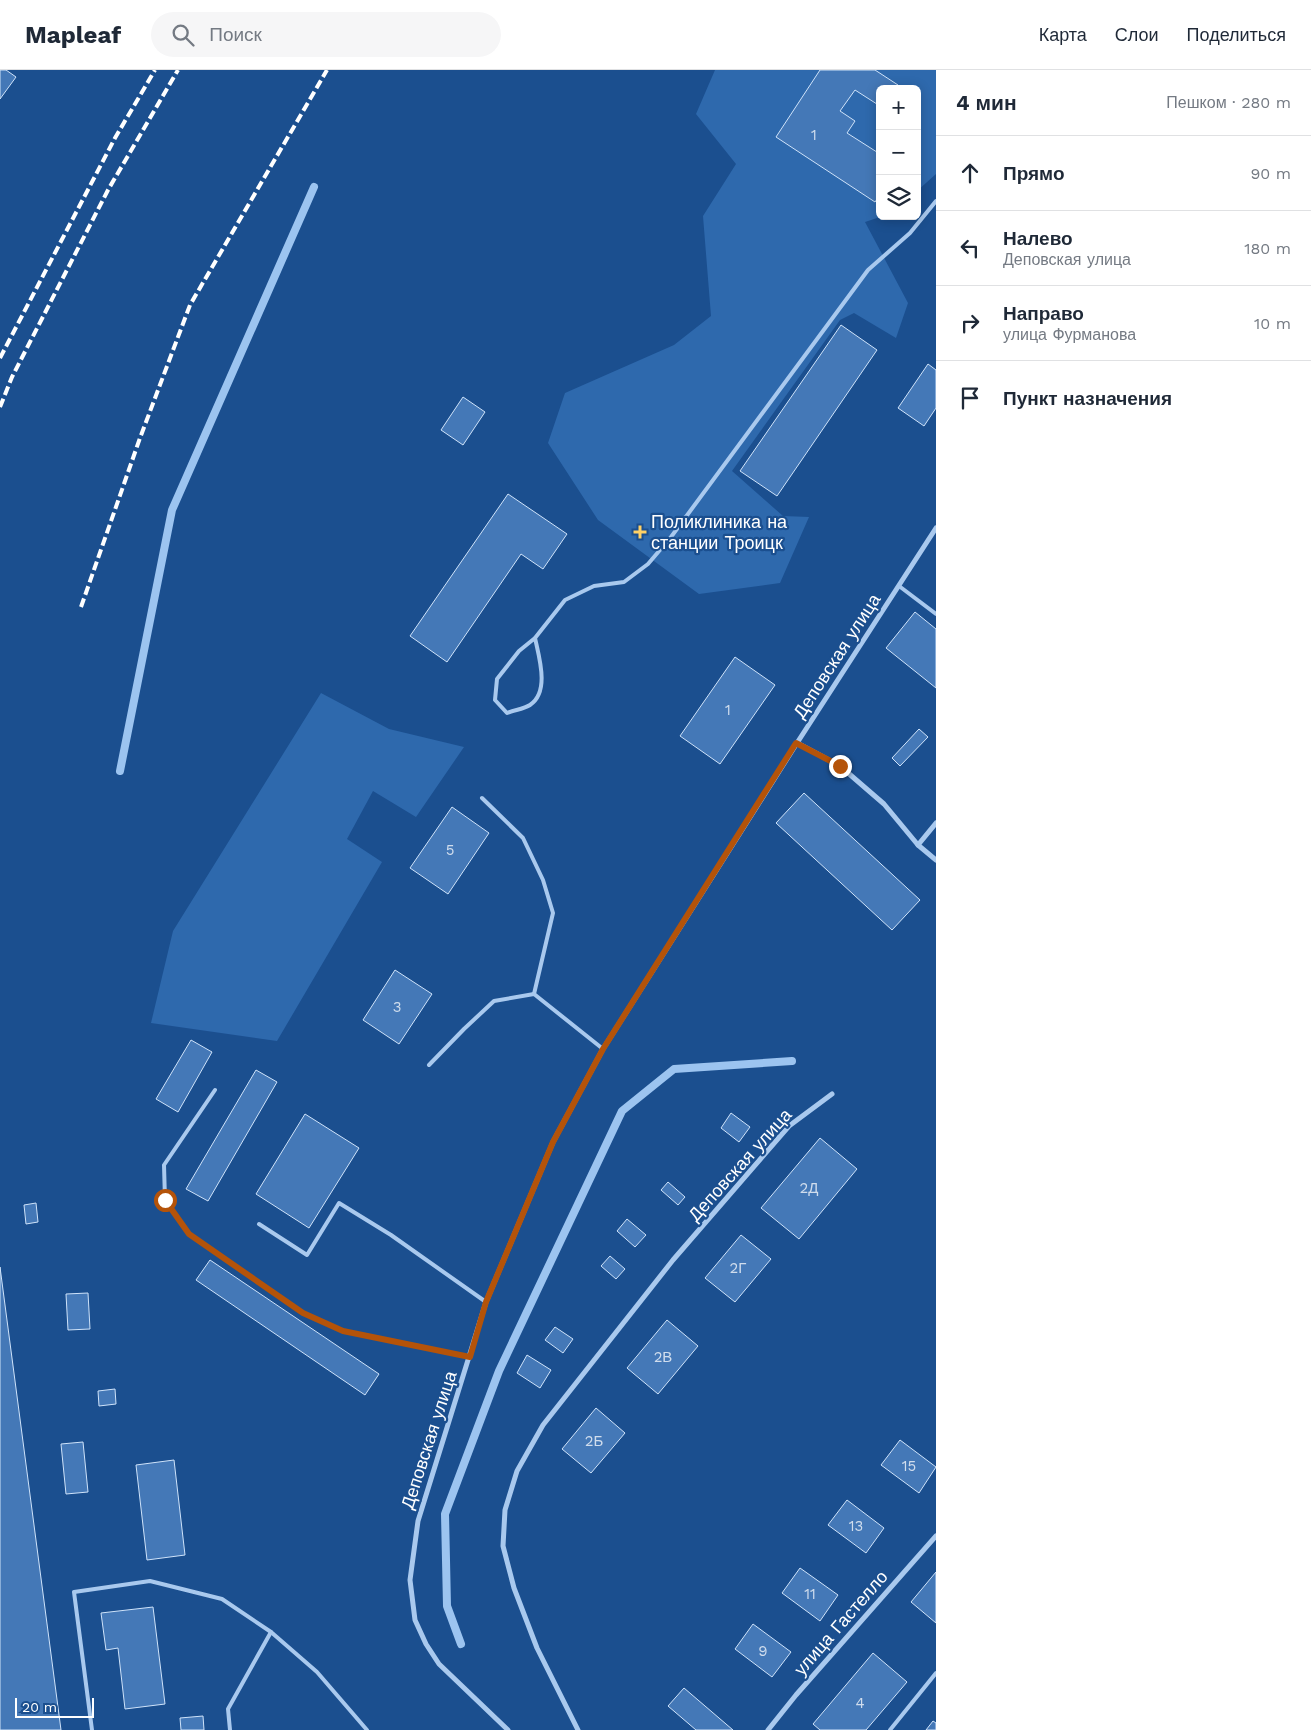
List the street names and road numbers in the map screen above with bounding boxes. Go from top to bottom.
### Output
street label: Деповская улица [789,589,885,722]
street label: Деповская улица [684,1103,796,1225]
street label: Деповская улица [396,1367,461,1512]
street label: улица Гастелло [789,1566,892,1679]

